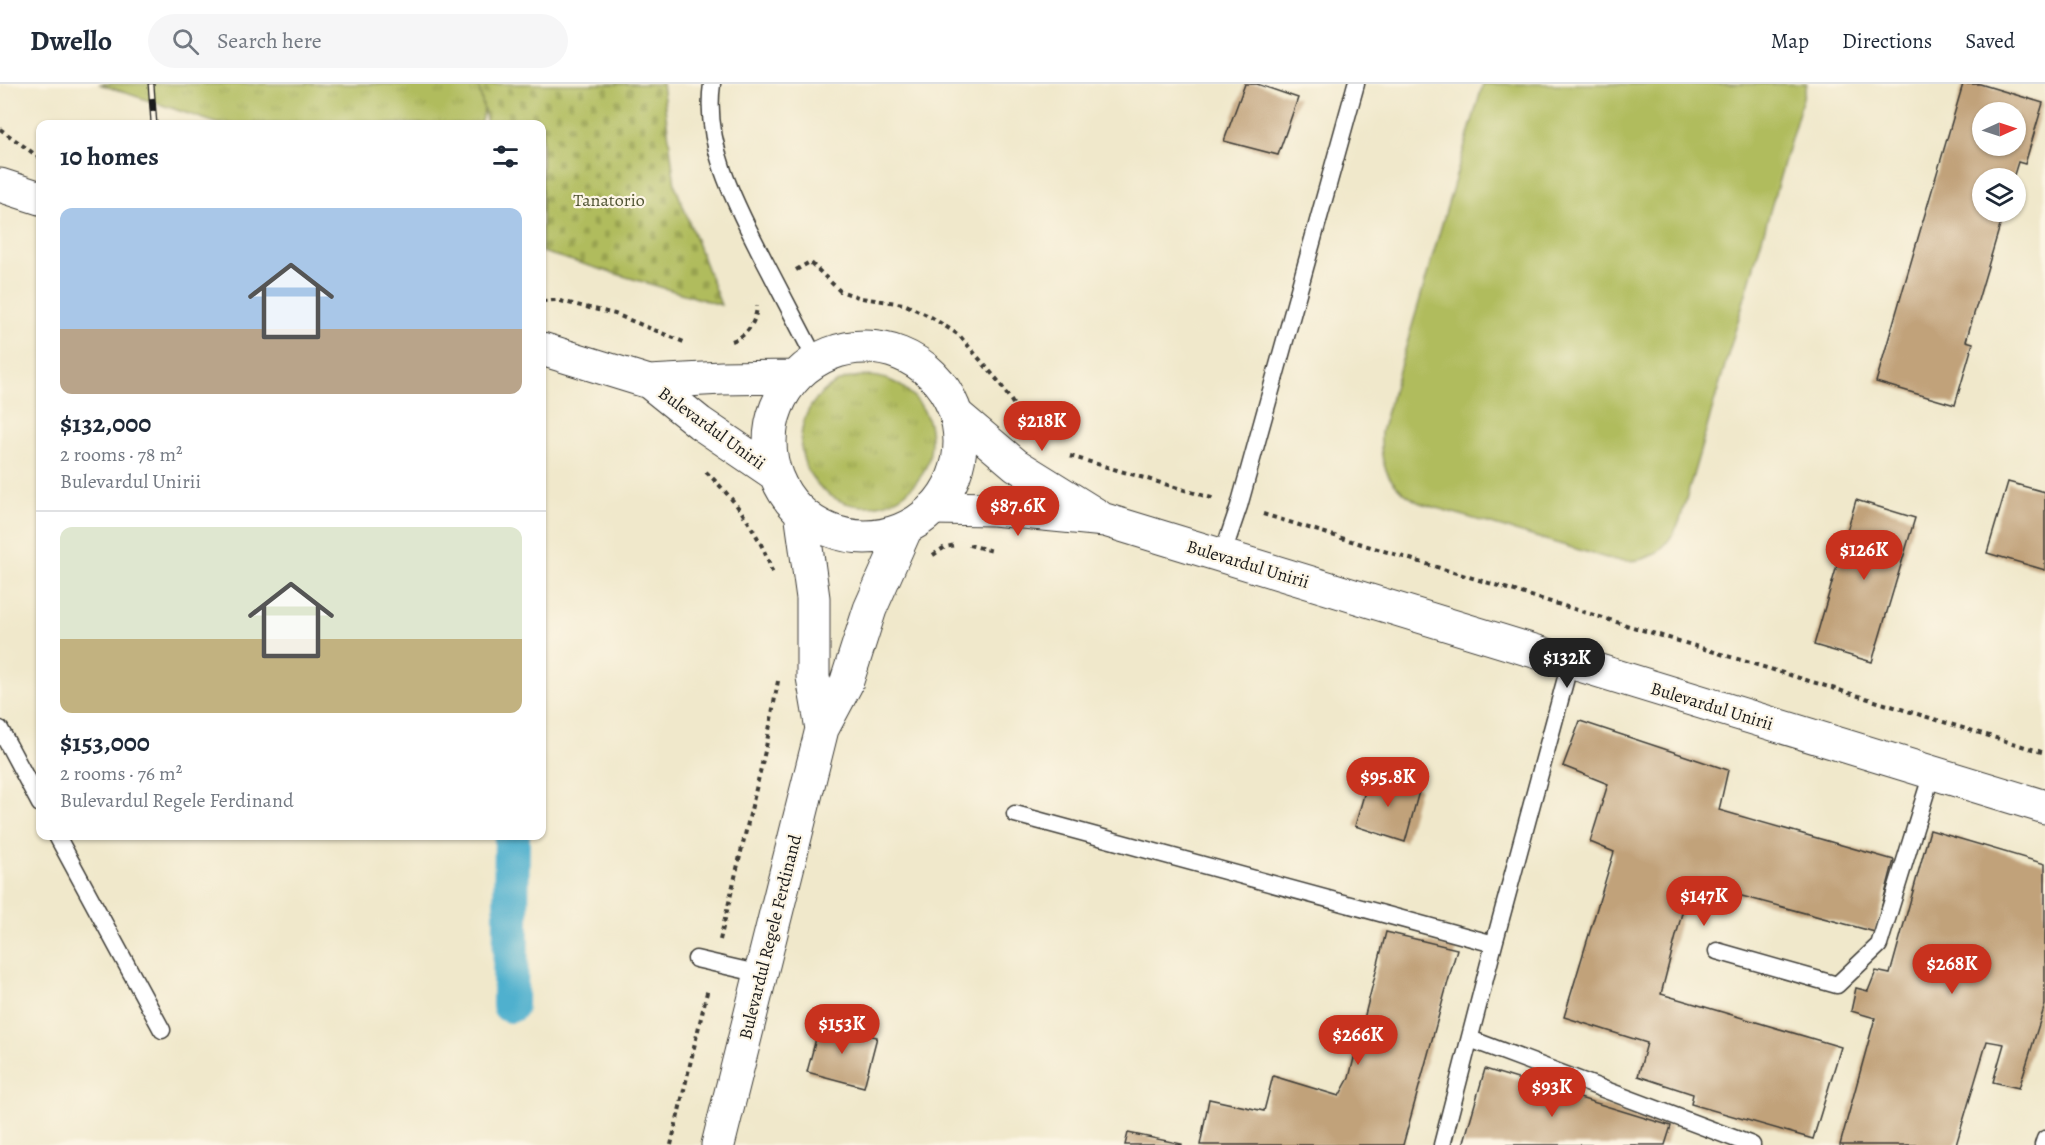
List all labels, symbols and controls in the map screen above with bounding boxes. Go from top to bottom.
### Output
search box [148,14,568,68]
text: Dwello [30,22,112,60]
icon: search [169,25,202,58]
text: Search here [217,26,322,56]
text: Map [1771,27,1809,55]
text: Directions [1842,27,1932,55]
text: Saved [1965,27,2015,55]
north arrow [1972,102,2026,156]
map controls [1972,102,2026,222]
text: 10 homes [60,139,159,174]
icon: filters [489,140,522,173]
button: layers [1972,168,2026,222]
park label: Tanatorio [573,188,645,212]
icon: home [237,247,345,355]
street label: Bulevardul Unirii [654,381,770,475]
pin: $218K [1000,401,1084,452]
text: $132,000 [60,406,151,441]
text: $218K [1018,407,1066,434]
text: 2 rooms · 78 m² [60,441,183,468]
text: Bulevardul Unirii [60,468,201,495]
pin: $87.6K [969,486,1067,537]
text: $87.6K [990,492,1046,519]
pin: $126K [1822,530,1906,581]
street label: Bulevardul Unirii [1184,534,1312,594]
text: $126K [1840,536,1888,563]
icon: home [237,566,345,674]
pin: $132K [1525,638,1609,689]
text: $132K [1543,644,1591,671]
street label: Bulevardul Unirii [1648,676,1776,736]
text: $153,000 [60,725,150,760]
pin: $95.8K [1339,757,1437,808]
text: 2 rooms · 76 m² [60,760,182,787]
text: $95.8K [1360,763,1416,790]
text: Bulevardul Regele Ferdinand [60,787,294,814]
street label: Bulevardul Regele Ferdinand [733,832,807,1042]
pin: $147K [1662,876,1746,927]
text: $147K [1680,882,1728,909]
pin: $268K [1910,944,1994,995]
text: $268K [1926,950,1978,977]
pin: $153K [800,1004,884,1055]
text: $153K [819,1010,865,1037]
pin: $266K [1316,1015,1400,1066]
text: $266K [1333,1021,1383,1048]
pin: $93K [1516,1067,1588,1118]
text: $93K [1532,1073,1572,1100]

